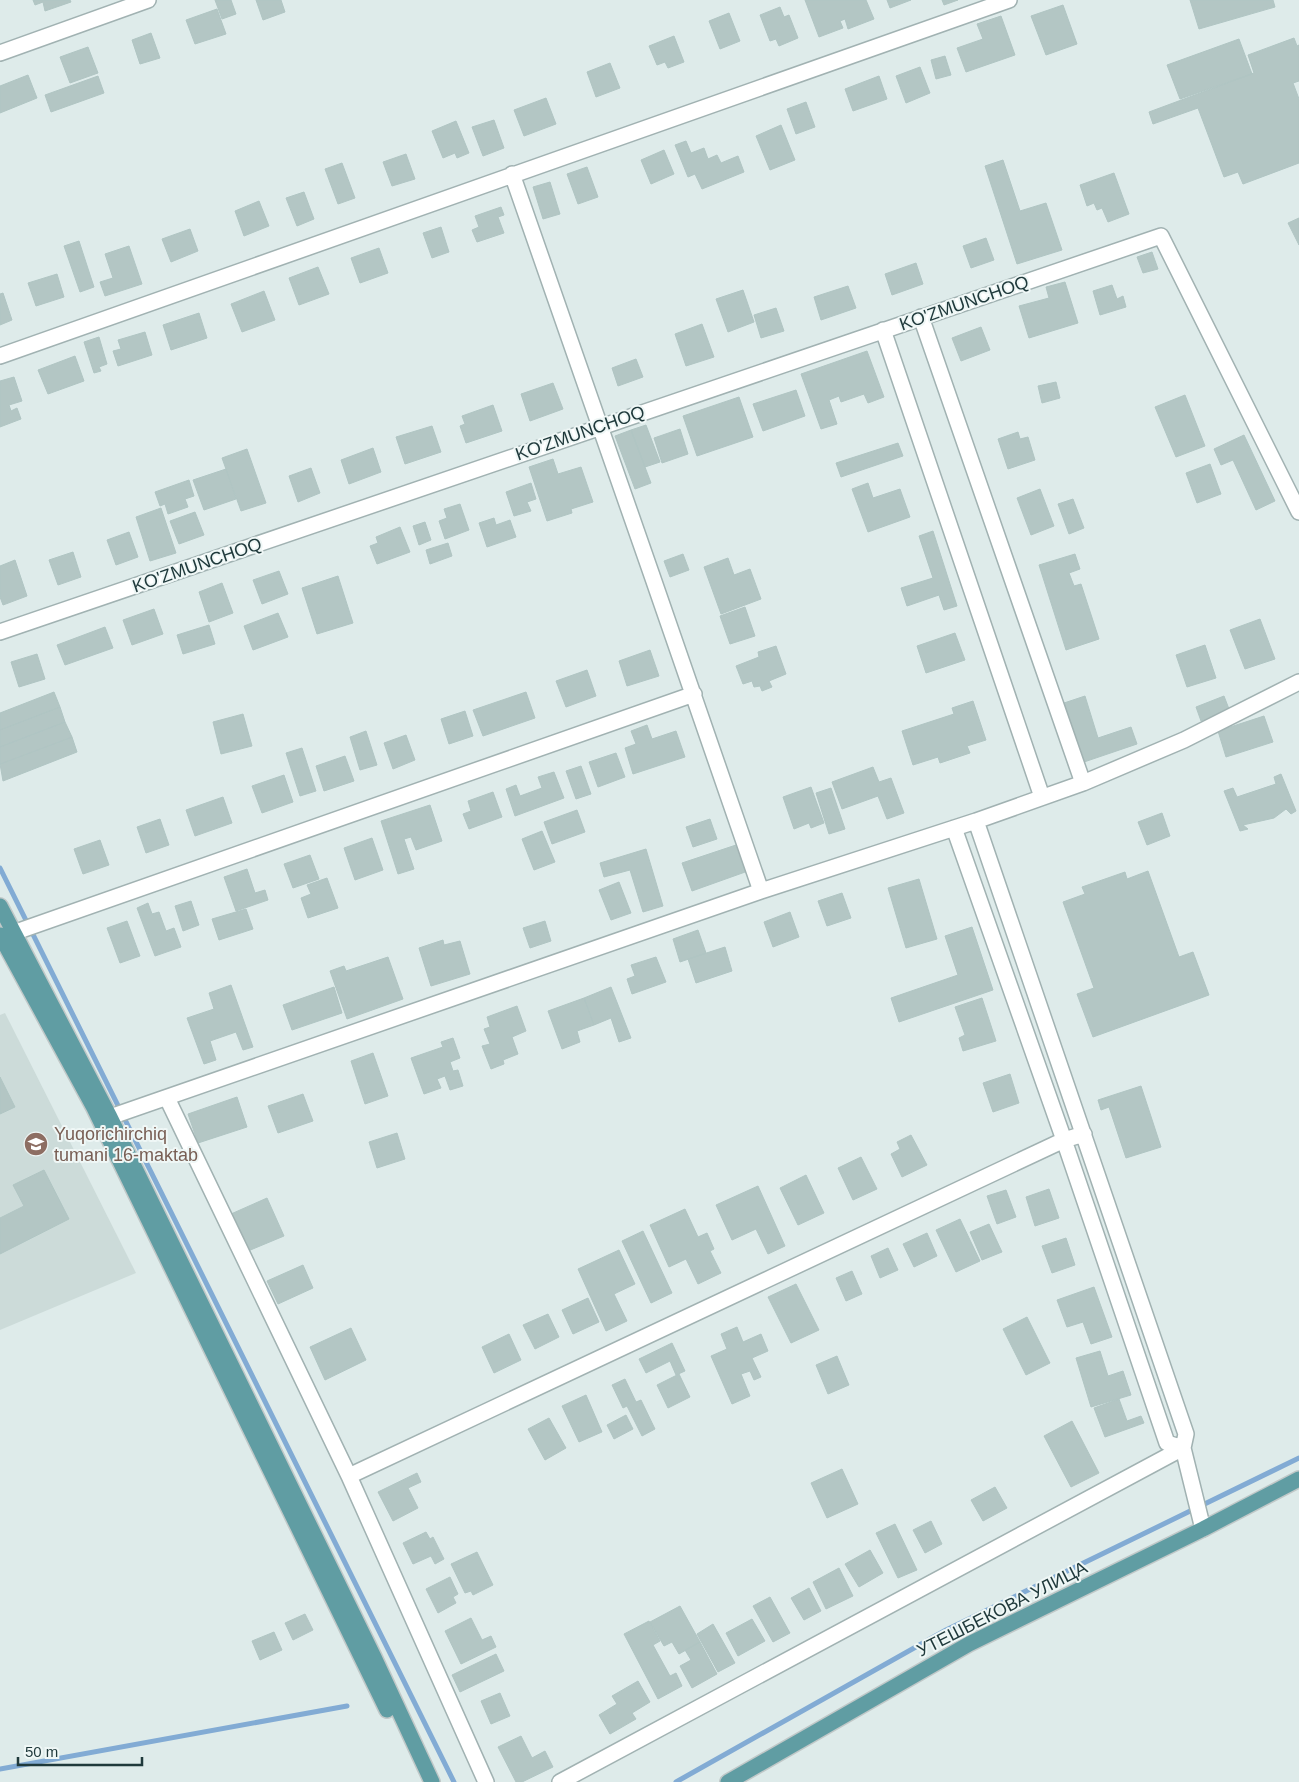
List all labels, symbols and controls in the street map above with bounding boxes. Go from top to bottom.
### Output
street label: KO'ZMUNCHOQ [897,271,1031,335]
street label: KO'ZMUNCHOQ [513,401,647,465]
street label: KO'ZMUNCHOQ [130,533,264,597]
place label: Yuqorichirchiq tumani 16-maktab [54,1124,198,1165]
school or university icon: Yuqorichirchiq tumani 16-maktab [23,1131,49,1157]
street label: УТЕШБЕКОВА УЛИЦА [914,1557,1090,1661]
scale bar [18,1734,141,1766]
text: 50 m [25,1743,58,1760]

